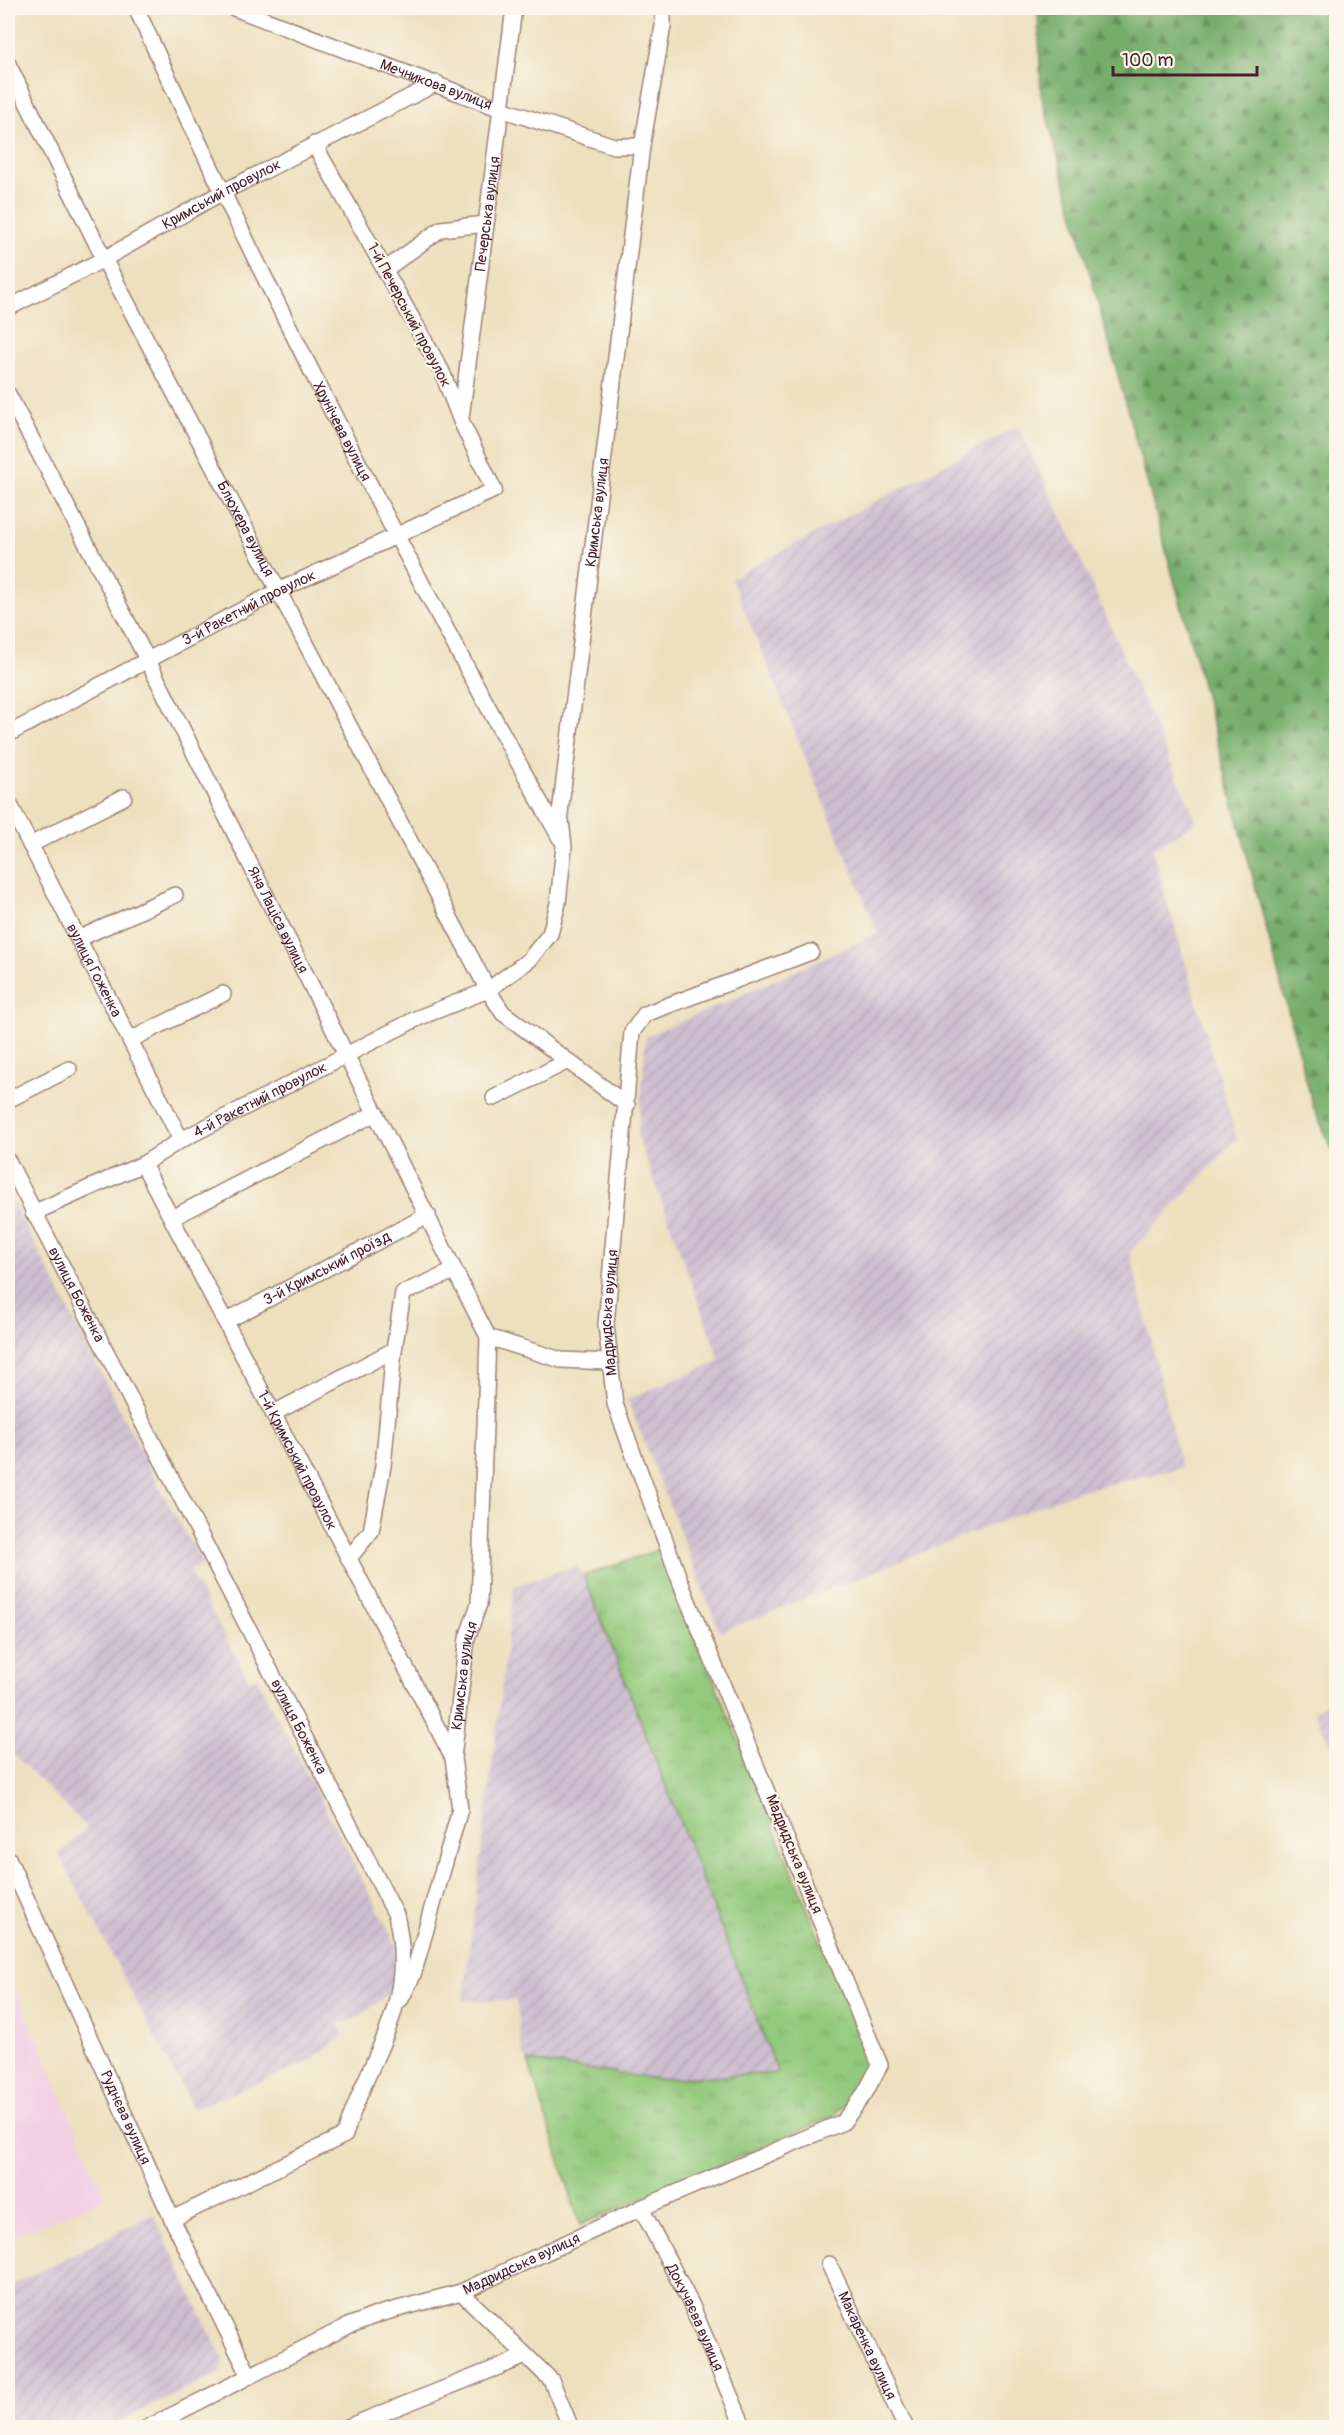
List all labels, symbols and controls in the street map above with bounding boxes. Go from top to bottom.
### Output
scale bar [1113,39,1257,77]
text: 100 m [1122,49,1174,72]
street label: Мечникова вулиця [377,55,495,114]
street label: Кримський провулок [159,155,284,234]
street label: Печерська вулиця [471,155,504,272]
street label: 1-й Печерський провулок [363,240,455,391]
street label: Хрунічева вулиця [309,379,376,484]
street label: Кримська вулиця [581,457,613,568]
street label: Блюхера вулиця [213,477,279,580]
street label: 3-й Ракетний провулок [179,565,319,650]
street label: Яна Лаціса вулиця [243,863,313,976]
street label: вулиця Гоженка [63,920,126,1020]
street label: 4-й Ракетний провулок [190,1057,330,1142]
street label: 3-й Кримський проїзд [260,1227,394,1309]
street label: вулиця Боженка [44,1244,109,1345]
street label: Мадридська вулиця [596,1249,622,1377]
street label: 1-й Кримський провулок [253,1387,342,1533]
street label: Кримська вулиця [447,1619,482,1731]
street label: вулиця Боженка [267,1676,331,1777]
street label: Мадридська вулиця [761,1792,827,1916]
street label: Руднєва вулиця [96,2068,155,2167]
street label: Мадридська вулиця [460,2228,583,2299]
street label: Докучаєва вулиця [662,2259,728,2374]
street label: Макаренка вулиця [834,2288,901,2403]

